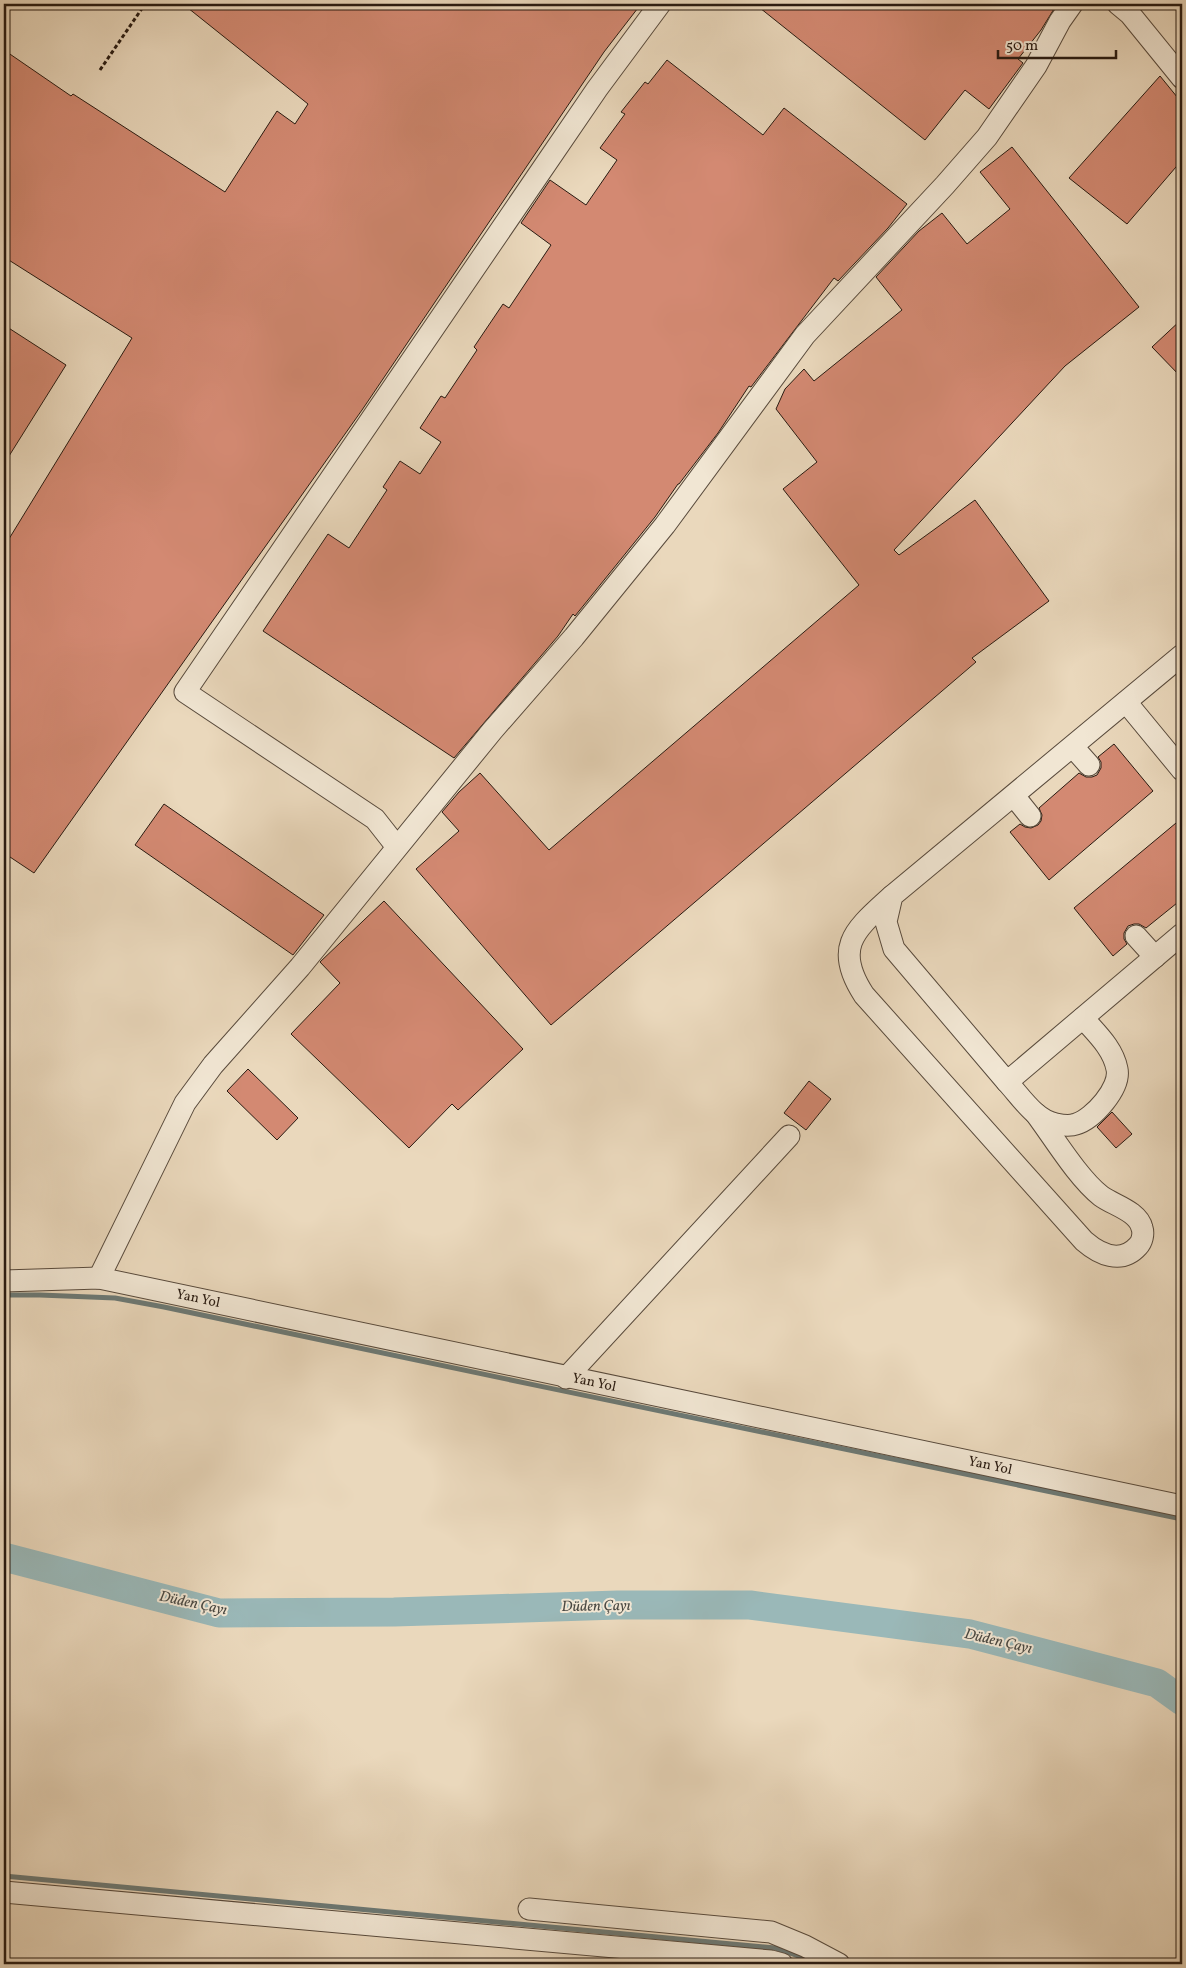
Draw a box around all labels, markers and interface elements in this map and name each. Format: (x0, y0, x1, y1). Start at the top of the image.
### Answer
scale bar (998, 28, 1116, 60)
text: 50 m (1006, 36, 1038, 57)
street label: Yan Yol (174, 1285, 222, 1313)
street label: Yan Yol (570, 1369, 618, 1397)
street label: Yan Yol (966, 1452, 1014, 1480)
water label: Düden Çayı (157, 1587, 229, 1621)
water label: Düden Çayı (561, 1596, 631, 1618)
water label: Düden Çayı (962, 1624, 1034, 1660)

